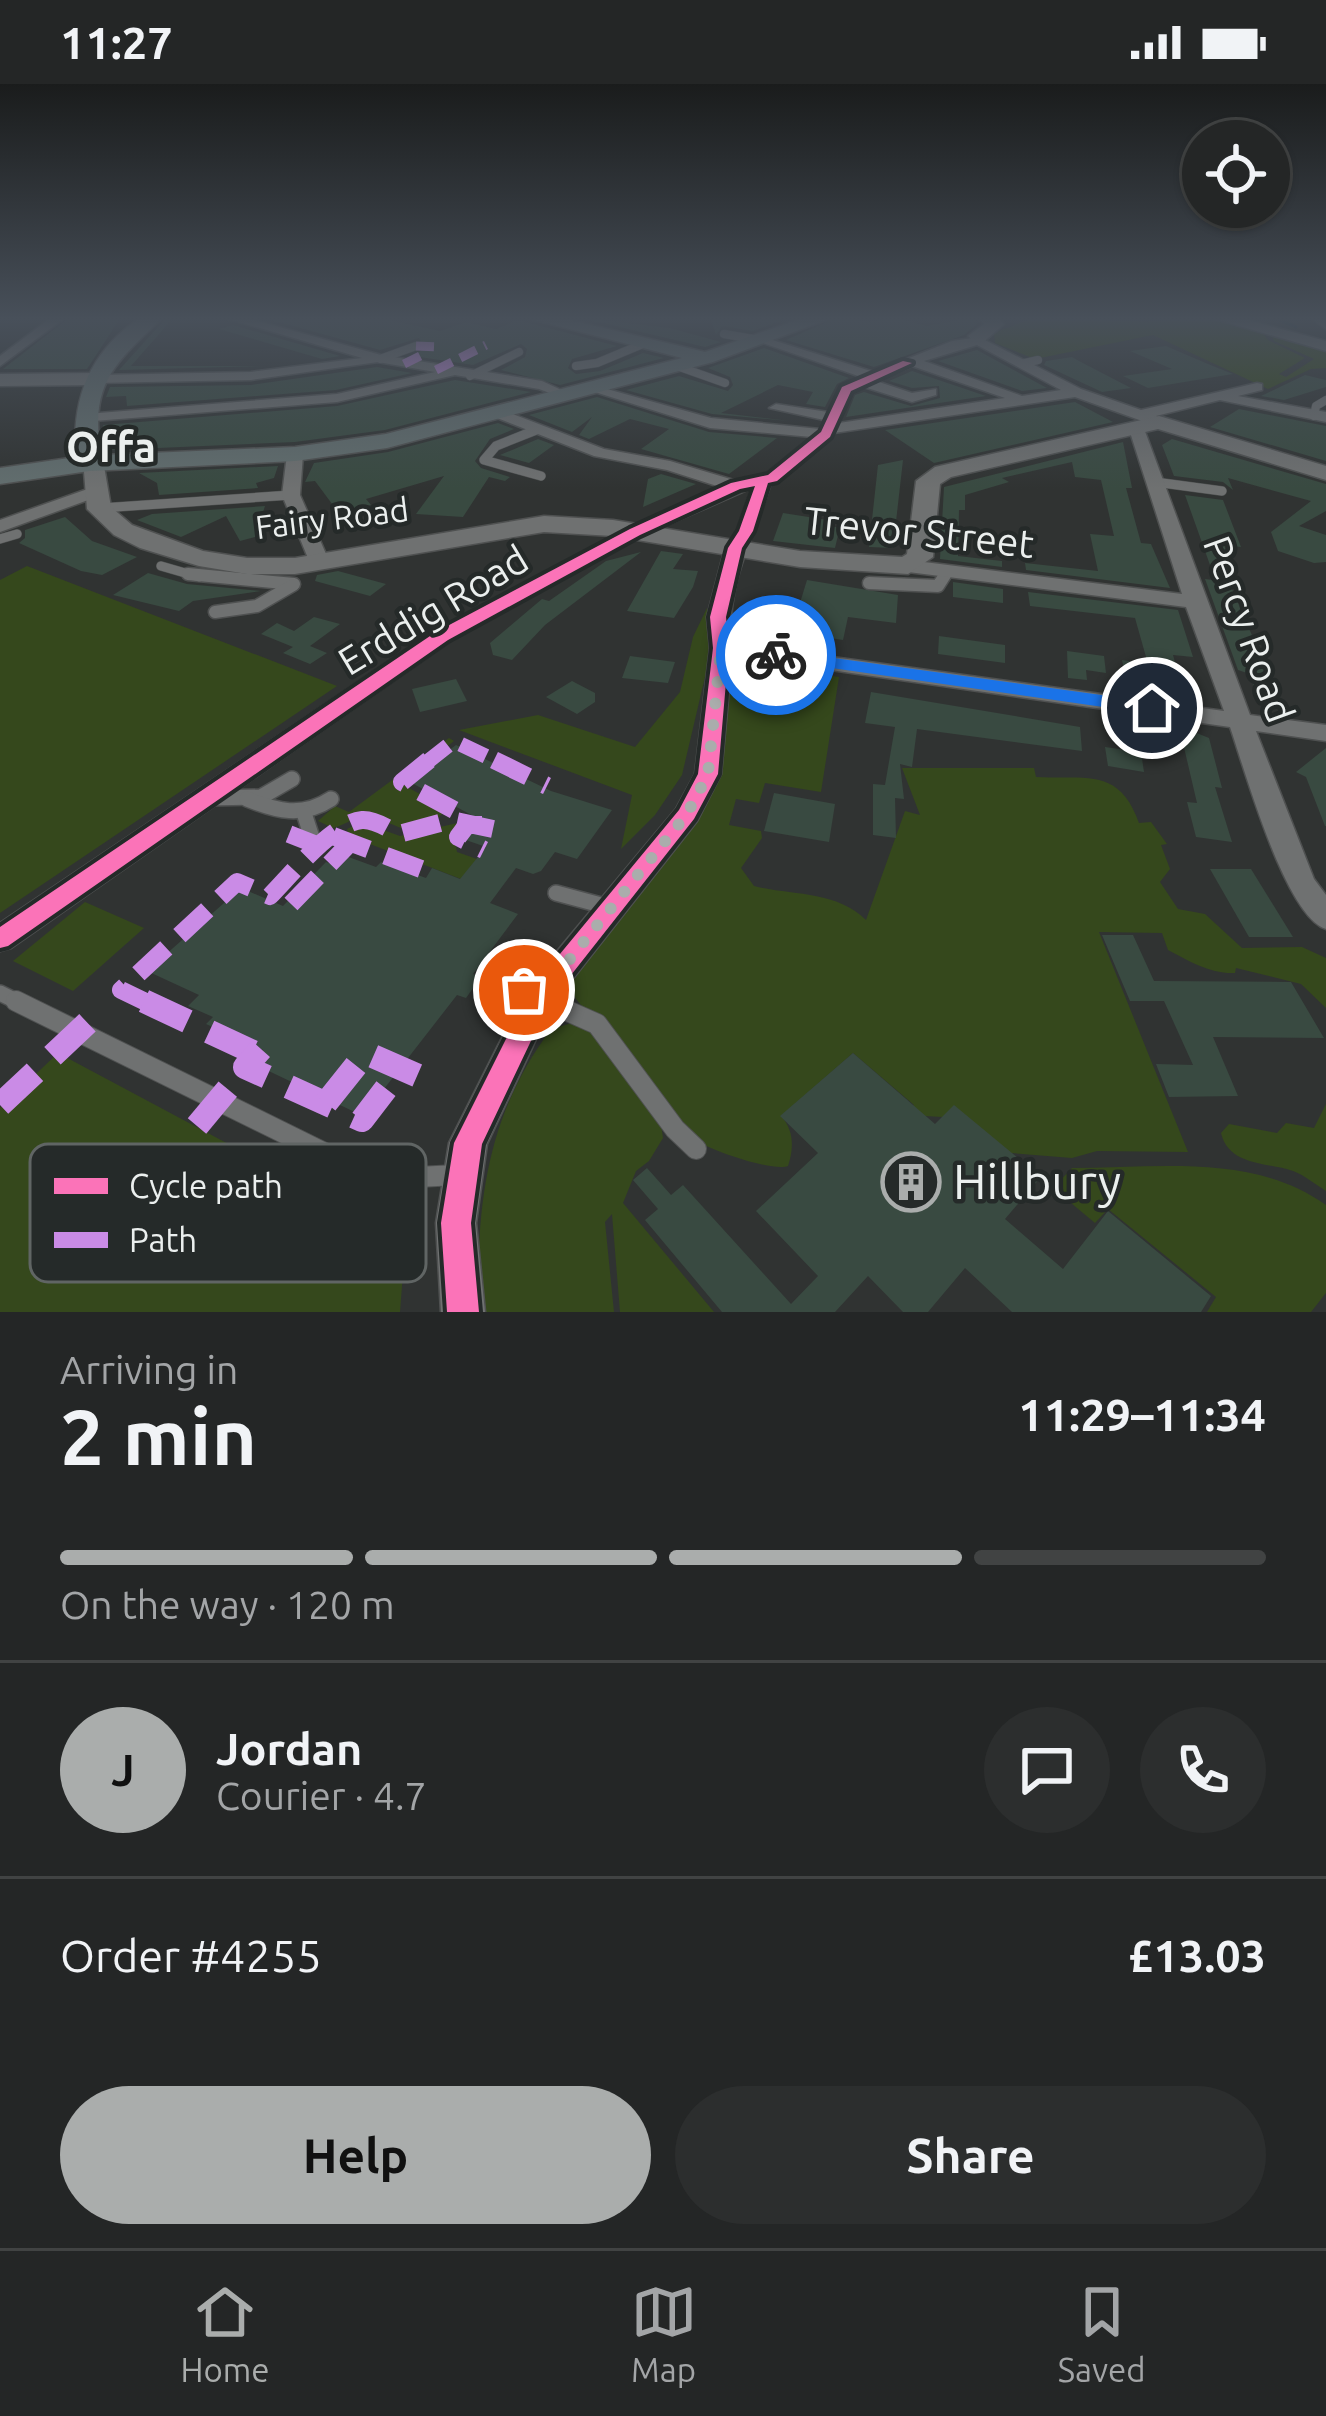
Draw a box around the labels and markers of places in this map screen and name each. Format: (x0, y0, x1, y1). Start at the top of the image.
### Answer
pin (1101, 657, 1203, 759)
pin (473, 939, 575, 1041)
building icon: Hillbury (880, 1151, 942, 1213)
place label: Hillbury (953, 1154, 1121, 1208)

